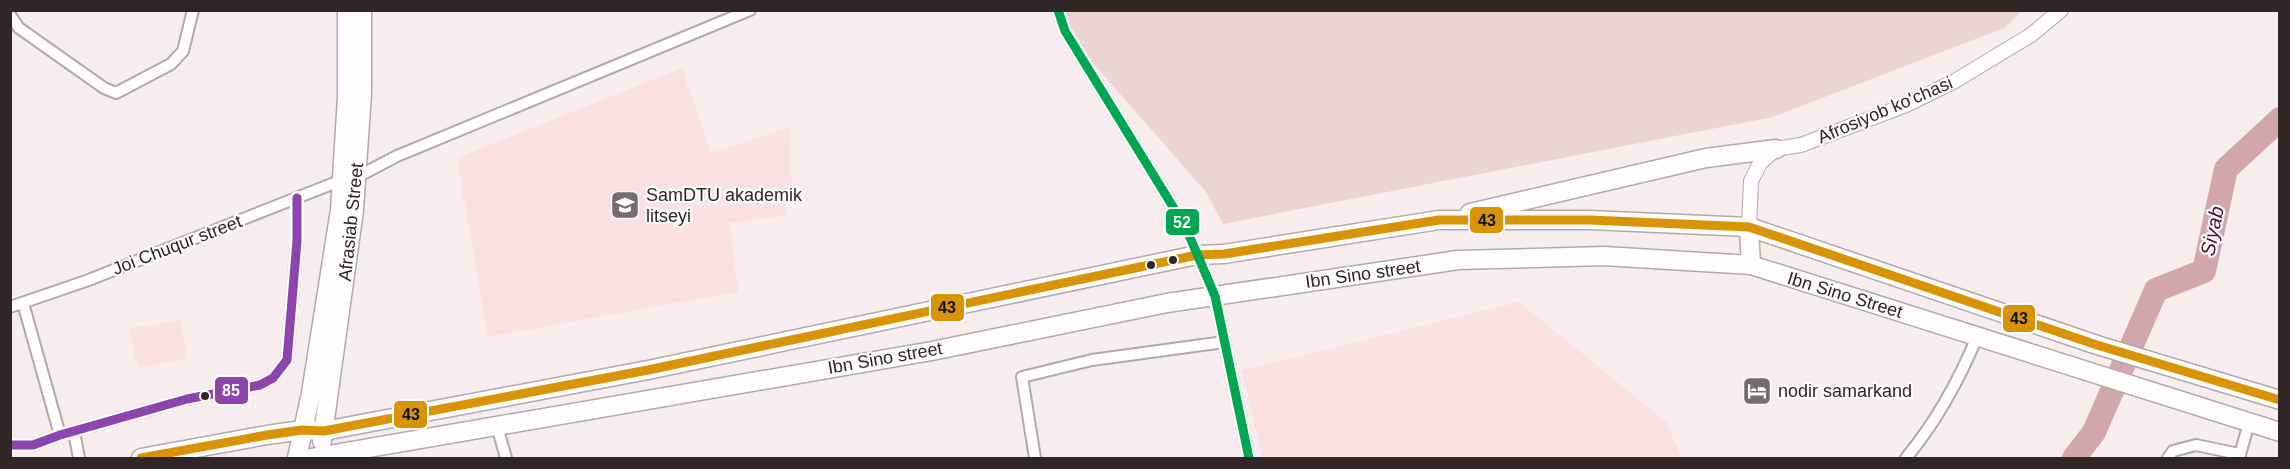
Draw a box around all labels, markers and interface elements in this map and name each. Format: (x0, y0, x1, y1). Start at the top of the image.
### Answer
street label: Afrosiyob ko'chasi (1815, 73, 1955, 147)
street label: Afrasiab Street (335, 162, 367, 282)
place label: SamDTU akademik litseyi (646, 185, 803, 226)
school or university icon: SamDTU akademik litseyi (609, 189, 641, 221)
water label: Siyab (2196, 204, 2228, 258)
line badge: 43 (1469, 206, 1504, 234)
line badge: 52 (1165, 208, 1200, 236)
street label: Joi Chuqur street (109, 211, 245, 279)
text: 43 (1478, 212, 1496, 229)
text: 52 (1173, 214, 1191, 231)
unlabelled marker (1167, 254, 1179, 266)
street label: Ibn Sino street (1304, 256, 1422, 292)
unlabelled marker (1145, 259, 1157, 271)
street label: Ibn Sino Street (1785, 268, 1905, 322)
line badge: 43 (930, 293, 965, 322)
text: 43 (938, 299, 956, 316)
line badge: 43 (2002, 304, 2036, 333)
text: 43 (2010, 310, 2028, 327)
street label: Ibn Sino street (826, 338, 944, 378)
hotel icon: nodir samarkand (1741, 375, 1773, 407)
line badge: 85 (214, 376, 249, 405)
place label: nodir samarkand (1778, 381, 1912, 401)
text: 85 (222, 382, 240, 399)
unlabelled marker (199, 390, 211, 402)
line badge: 43 (393, 400, 428, 429)
text: 43 (402, 406, 420, 423)

